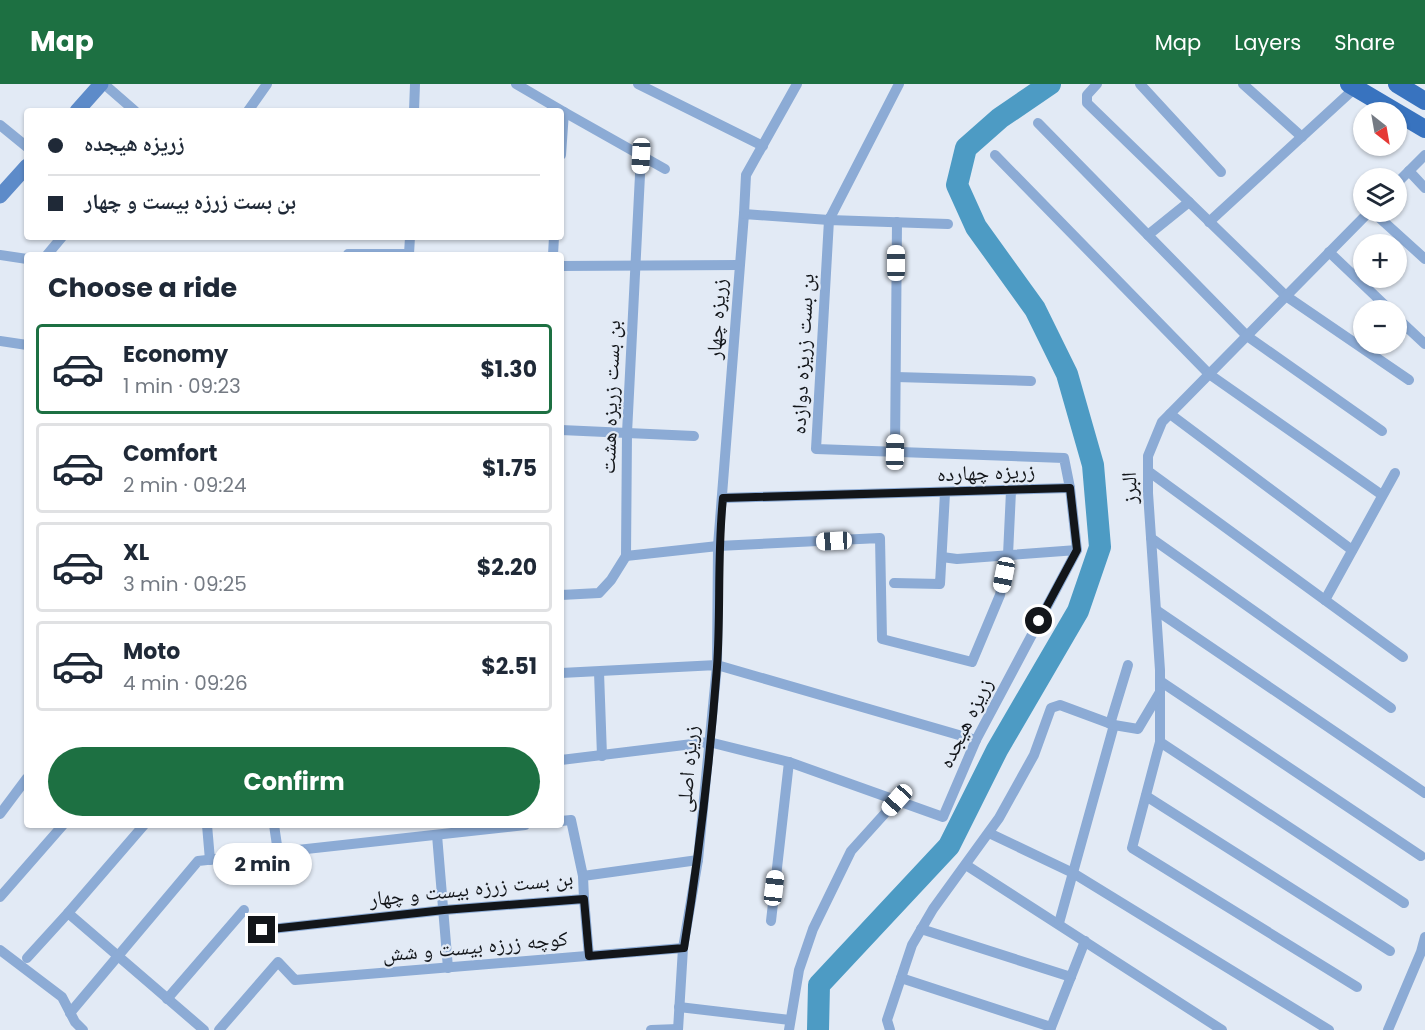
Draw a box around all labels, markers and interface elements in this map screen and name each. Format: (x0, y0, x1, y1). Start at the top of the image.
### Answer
text: Map (30, 22, 94, 61)
text: Map (1155, 28, 1201, 57)
text: Layers (1234, 28, 1301, 57)
text: Share (1334, 28, 1395, 57)
north arrow (1353, 102, 1407, 156)
map controls (1353, 102, 1407, 354)
text: زریزه هیجده (84, 128, 185, 159)
car (631, 138, 651, 174)
button: layers (1353, 168, 1407, 222)
text: بن بست زرزه بیست و چهار (84, 186, 296, 217)
button: + (1353, 234, 1407, 288)
car (887, 245, 905, 281)
text: Choose a ride (48, 269, 237, 306)
street label: بن بست زریزه دوازده (783, 273, 821, 435)
street label: زریزه چهار (699, 278, 733, 361)
button: − (1353, 300, 1407, 354)
street label: بن بست زریزه هشت (593, 320, 627, 474)
text: Economy (123, 339, 228, 370)
icon: car (51, 342, 105, 396)
text: $1.30 (480, 354, 537, 385)
text: 1 min · 09:23 (123, 372, 241, 400)
car (886, 434, 904, 470)
text: Comfort (123, 438, 217, 469)
icon: car (51, 441, 105, 495)
text: $1.75 (482, 453, 537, 484)
street label: زریزه چهارده (936, 456, 1036, 488)
text: 2 min · 09:24 (123, 471, 247, 499)
street label: البرز (1114, 471, 1144, 506)
car (816, 531, 852, 551)
text: XL (123, 537, 149, 568)
icon: car (51, 540, 105, 594)
text: $2.20 (477, 552, 537, 583)
car (992, 556, 1016, 594)
text: 3 min · 09:25 (123, 570, 247, 598)
route start (1025, 607, 1052, 634)
text: Moto (123, 636, 180, 667)
icon: car (51, 639, 105, 693)
text: $2.51 (481, 651, 537, 682)
text: 4 min · 09:26 (123, 669, 248, 697)
street label: زریزه هیجده (931, 673, 999, 773)
street label: زریزه اصلی (669, 724, 705, 814)
button: Confirm (48, 747, 540, 816)
car (878, 781, 916, 819)
callout: 2 min (212, 843, 312, 885)
text: 2 min (234, 850, 291, 878)
street label: بن بست زرزه بیست و چهار (367, 863, 574, 913)
car (763, 869, 785, 907)
route end (248, 916, 275, 943)
street label: کوچه زرزه بیست و شش (381, 923, 569, 969)

